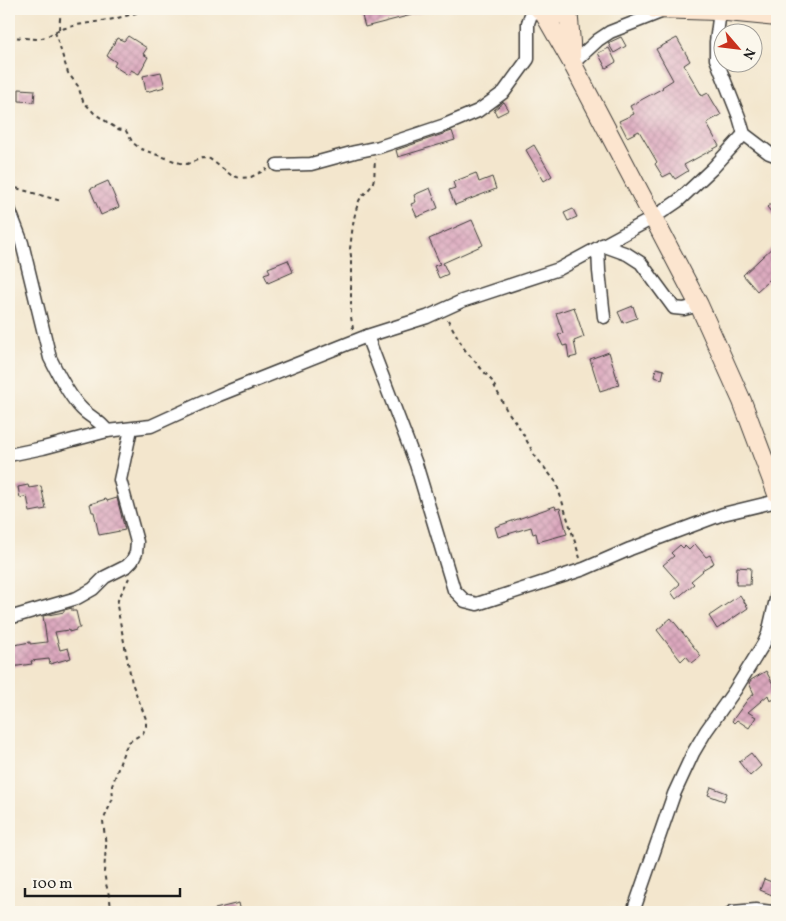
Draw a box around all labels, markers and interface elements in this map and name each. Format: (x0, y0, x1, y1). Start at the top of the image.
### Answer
north arrow (714, 22, 764, 72)
text: N (737, 44, 759, 62)
scale bar (25, 866, 180, 898)
text: 100 m (32, 874, 72, 895)

